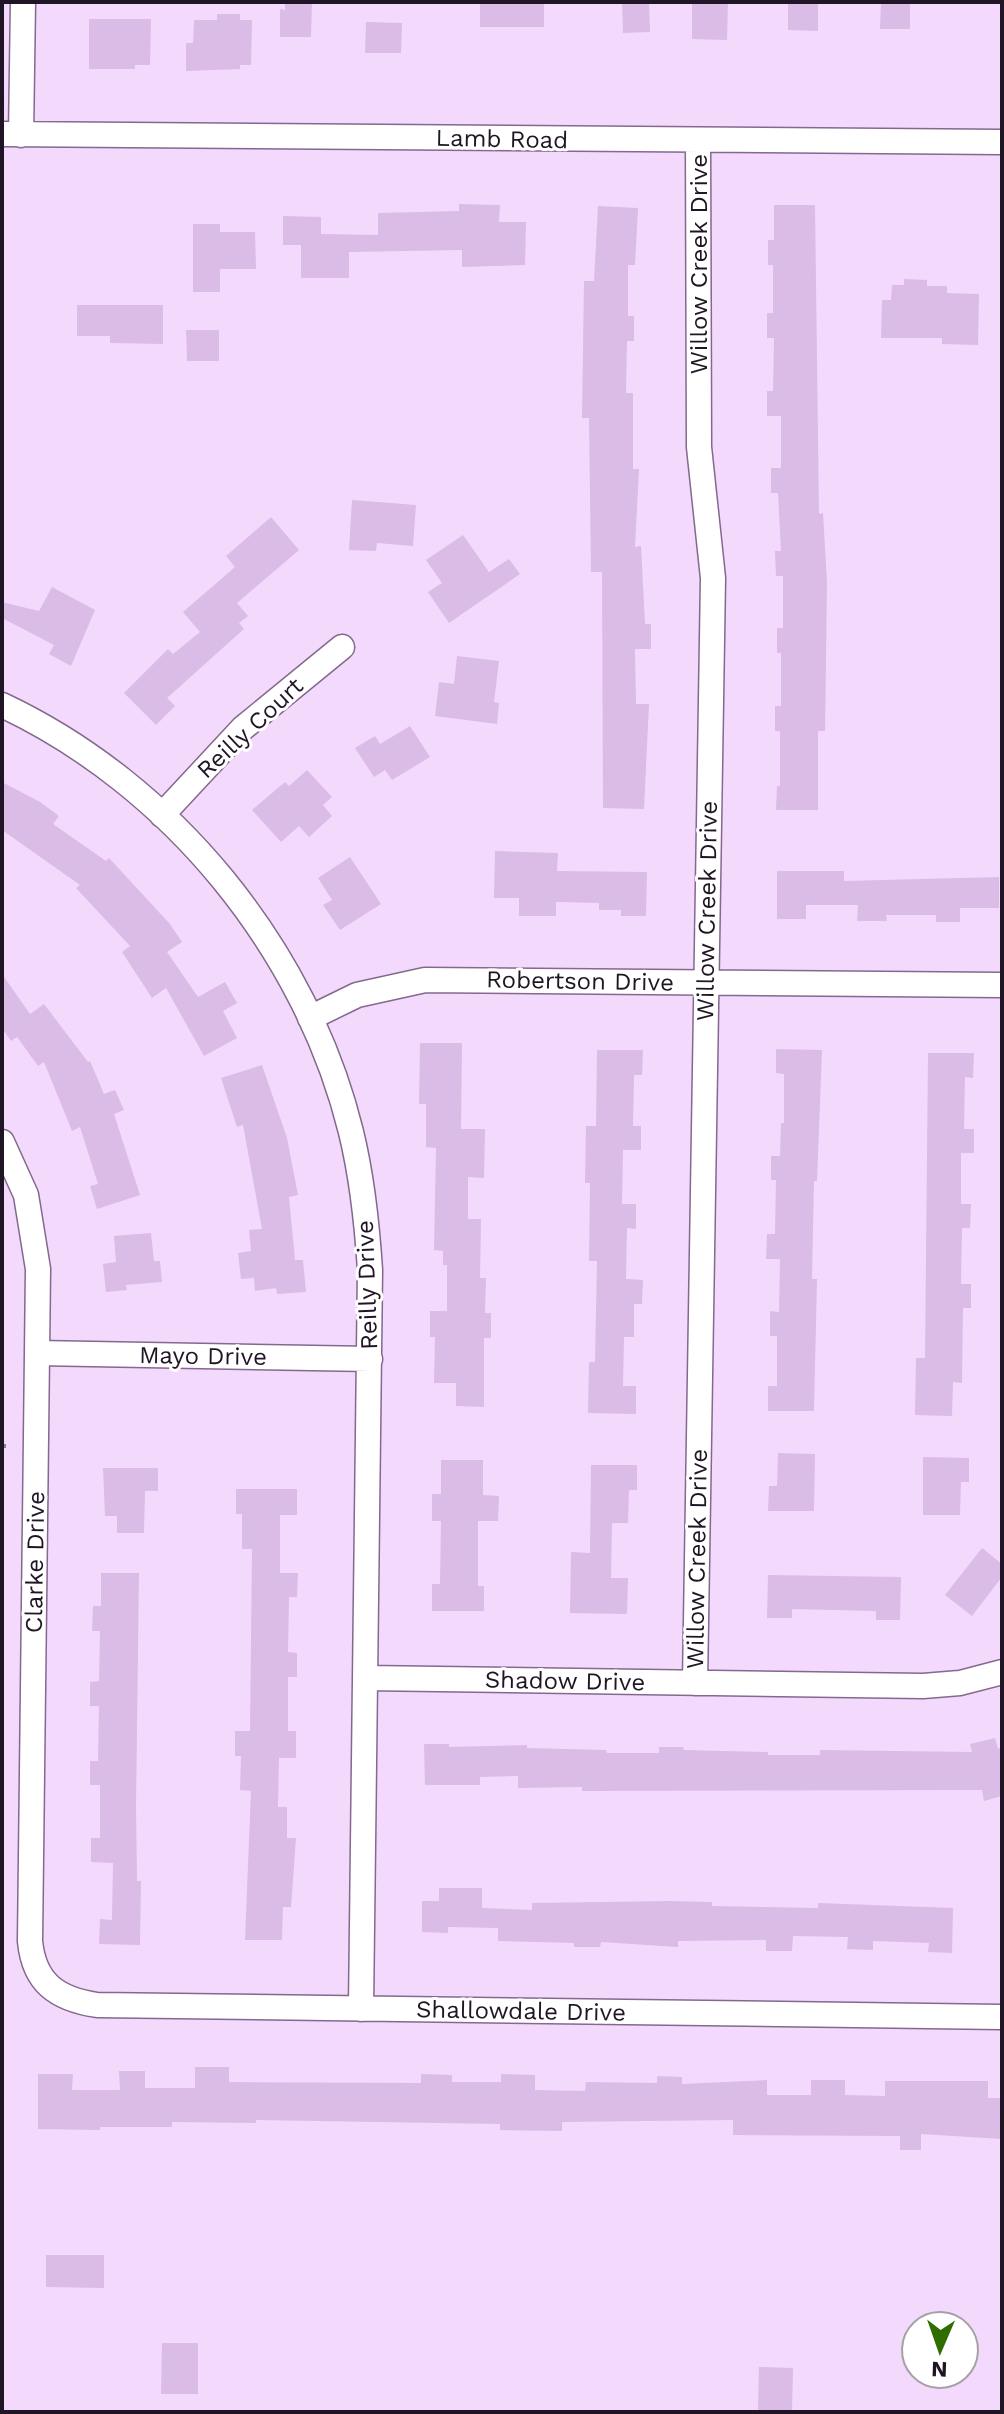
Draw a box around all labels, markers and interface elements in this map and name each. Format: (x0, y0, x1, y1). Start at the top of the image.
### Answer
street label: Lamb Road (435, 124, 569, 154)
street label: Willow Creek Drive (685, 154, 713, 374)
street label: Reilly Court (191, 672, 309, 784)
street label: Willow Creek Drive (691, 801, 723, 1021)
street label: Robertson Drive (486, 965, 674, 997)
street label: Reilly Drive (351, 1220, 383, 1350)
street label: Mayo Drive (139, 1341, 267, 1371)
street label: Willow Creek Drive (681, 1449, 713, 1669)
street label: Clarke Drive (20, 1491, 50, 1633)
street label: Shadow Drive (485, 1666, 645, 1696)
street label: Shallowdale Drive (416, 1995, 626, 2027)
north arrow (900, 2310, 980, 2390)
text: N (931, 2357, 948, 2382)

